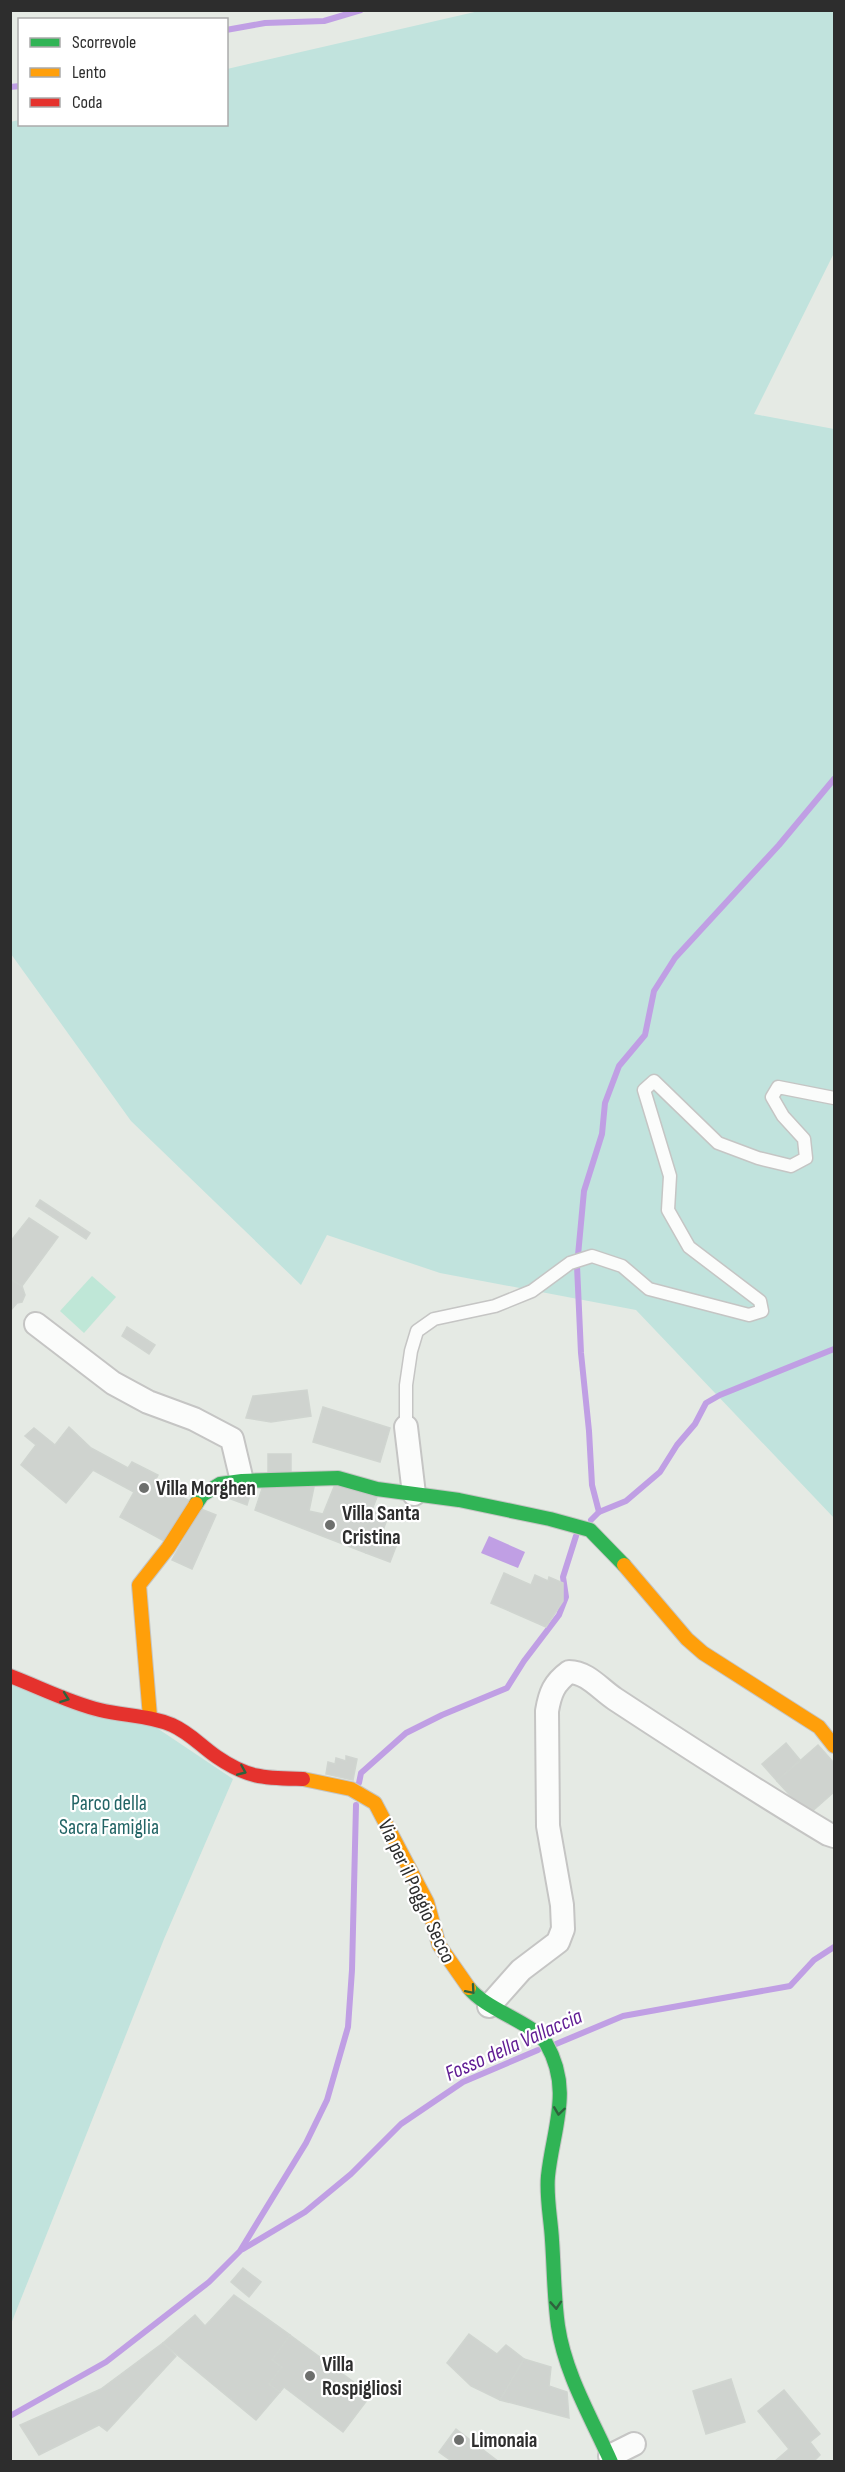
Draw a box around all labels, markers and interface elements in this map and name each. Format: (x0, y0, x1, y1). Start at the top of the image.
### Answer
legend (18, 18, 228, 126)
text: Scorrevole (72, 32, 136, 53)
text: Lento (72, 62, 106, 83)
text: Coda (72, 92, 103, 113)
place label: Villa Morghen (156, 1476, 256, 1501)
marker: Villa Morghen (137, 1481, 151, 1495)
place label: Villa Santa Cristina (342, 1501, 420, 1550)
marker: Villa Santa Cristina (323, 1518, 337, 1532)
one-way arrow (59, 1690, 70, 1703)
one-way arrow (235, 1764, 246, 1776)
park label: Parco della Sacra Famiglia (59, 1791, 159, 1840)
street label: Via per il Poggio Secco (372, 1815, 461, 1967)
one-way arrow (464, 1983, 475, 1994)
water label: Fosso della Vallaccia (441, 2003, 587, 2088)
one-way arrow (554, 2106, 566, 2116)
one-way arrow (549, 2300, 562, 2309)
place label: Villa Rospigliosi (322, 2352, 402, 2401)
marker: Villa Rospigliosi (303, 2369, 317, 2383)
place label: Limonaia (471, 2428, 537, 2453)
marker: Limonaia (452, 2433, 466, 2447)

